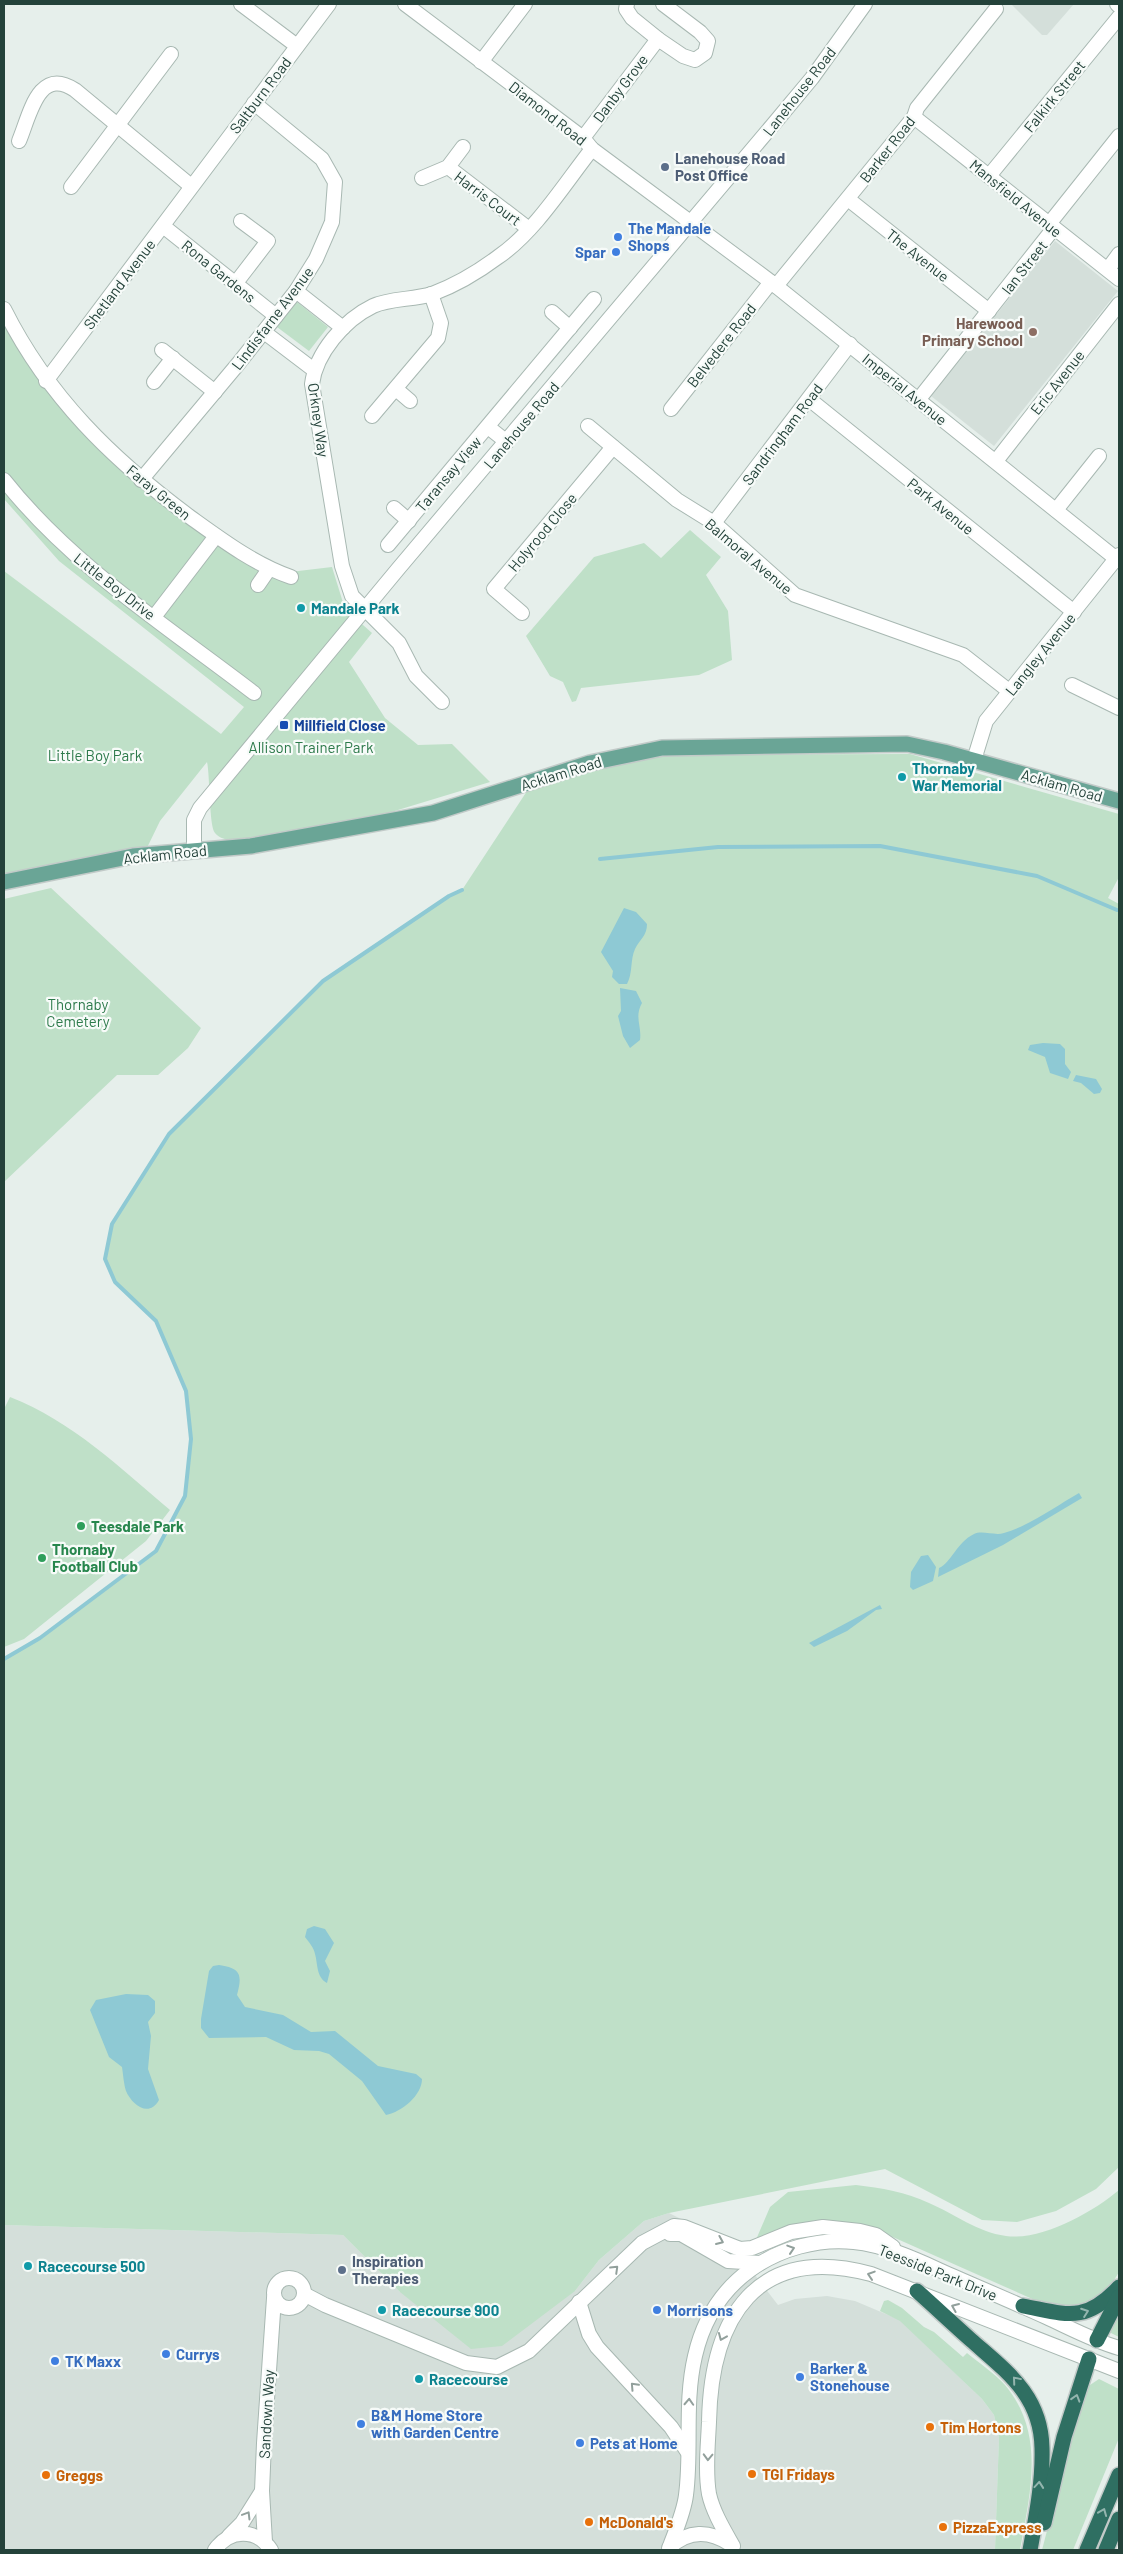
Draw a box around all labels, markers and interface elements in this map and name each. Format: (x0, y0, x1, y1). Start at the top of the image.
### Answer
street label: Lanehouse Road (759, 43, 839, 139)
street label: Danby Grove (589, 51, 651, 125)
street label: Saltburn Road (225, 53, 295, 137)
street label: Falkirk Street (1019, 56, 1089, 136)
street label: Diamond Road (506, 77, 590, 149)
street label: Barker Road (855, 112, 919, 186)
place label: Lanehouse Road Post Office (675, 149, 785, 184)
street label: Mansfield Avenue (966, 155, 1066, 241)
marker: Lanehouse Road Post Office (659, 161, 671, 173)
street label: Harris Court (451, 167, 525, 229)
place label: The Mandale Shops (628, 219, 711, 254)
street label: The Avenue (883, 225, 953, 285)
marker: The Mandale Shops (612, 231, 624, 243)
street label: Shetland Avenue (79, 235, 159, 333)
street label: Rona Gardens (178, 236, 260, 306)
street label: Ian Street (997, 236, 1051, 298)
place label: Spar (575, 243, 606, 261)
marker: Spar (610, 246, 622, 258)
street label: Lindisfarne Avenue (227, 263, 317, 373)
street label: Belvedere Road (683, 299, 759, 391)
place label: Harewood Primary School (922, 314, 1023, 349)
marker: Harewood Primary School (1027, 326, 1039, 338)
street label: Eric Avenue (1026, 346, 1088, 418)
street label: Imperial Avenue (859, 349, 951, 429)
street label: Lanehouse Road (479, 378, 563, 472)
street label: Sandringham Road (738, 380, 826, 488)
street label: Orkney Way (305, 382, 333, 458)
street label: Taransay View (411, 432, 485, 515)
street label: Faray Green (123, 461, 195, 523)
street label: Park Avenue (904, 474, 978, 538)
street label: Holyrood Close (504, 489, 580, 575)
street label: Balmoral Avenue (702, 514, 796, 598)
street label: Little Boy Drive (71, 549, 159, 623)
place label: Mandale Park (311, 599, 400, 617)
marker: Mandale Park (295, 602, 307, 614)
street label: Langley Avenue (1001, 609, 1079, 699)
place label: Millfield Close (294, 716, 386, 734)
marker: Millfield Close (278, 719, 290, 731)
park label: Allison Trainer Park (249, 738, 374, 756)
park label: Little Boy Park (48, 746, 143, 764)
street label: Acklam Road (518, 752, 604, 794)
place label: Thornaby War Memorial (912, 759, 1002, 794)
street label: Acklam Road (1019, 765, 1105, 805)
marker: Thornaby War Memorial (896, 771, 908, 783)
street label: Acklam Road (122, 841, 208, 867)
park label: Thornaby Cemetery (46, 995, 110, 1030)
place label: Teesdale Park (91, 1517, 184, 1535)
marker: Teesdale Park (75, 1520, 87, 1532)
place label: Thornaby Football Club (52, 1540, 138, 1575)
marker: Thornaby Football Club (36, 1552, 48, 1564)
one-way arrow (715, 2234, 724, 2245)
street label: Teesside Park Drive (876, 2240, 1000, 2304)
one-way arrow (787, 2245, 795, 2255)
place label: Inspiration Therapies (352, 2252, 424, 2287)
place label: Racecourse 500 (38, 2257, 145, 2275)
marker: Racecourse 500 (22, 2260, 34, 2272)
marker: Inspiration Therapies (336, 2264, 348, 2276)
one-way arrow (609, 2266, 618, 2275)
one-way arrow (868, 2270, 876, 2280)
place label: Racecourse 900 (392, 2301, 499, 2319)
place label: Morrisons (667, 2301, 733, 2319)
one-way arrow (951, 2302, 960, 2313)
marker: Racecourse 900 (376, 2304, 388, 2316)
marker: Morrisons (651, 2304, 663, 2316)
one-way arrow (1081, 2308, 1089, 2318)
one-way arrow (718, 2332, 729, 2341)
place label: Currys (176, 2345, 220, 2363)
marker: Currys (160, 2348, 172, 2360)
place label: TK Maxx (65, 2352, 121, 2370)
marker: TK Maxx (49, 2355, 61, 2367)
place label: Barker & Stonehouse (810, 2359, 890, 2394)
street label: Sandown Way (255, 2369, 277, 2459)
place label: Racecourse (429, 2370, 508, 2388)
marker: Barker & Stonehouse (794, 2371, 806, 2383)
marker: Racecourse (413, 2373, 425, 2385)
one-way arrow (1013, 2377, 1022, 2386)
one-way arrow (631, 2383, 640, 2392)
one-way arrow (1070, 2394, 1080, 2402)
one-way arrow (683, 2398, 694, 2406)
place label: B&M Home Store with Garden Centre (371, 2406, 499, 2441)
marker: B&M Home Store with Garden Centre (355, 2418, 367, 2430)
place label: Tim Hortons (940, 2418, 1022, 2436)
marker: Tim Hortons (924, 2421, 936, 2433)
place label: Pets at Home (590, 2434, 678, 2452)
marker: Pets at Home (574, 2437, 586, 2449)
one-way arrow (703, 2454, 713, 2461)
place label: TGI Fridays (762, 2465, 835, 2483)
place label: Greggs (56, 2466, 104, 2484)
marker: TGI Fridays (746, 2468, 758, 2480)
marker: Greggs (40, 2469, 52, 2481)
one-way arrow (1034, 2480, 1045, 2488)
one-way arrow (1097, 2509, 1107, 2517)
one-way arrow (240, 2511, 250, 2520)
place label: McDonald's (599, 2513, 674, 2531)
marker: McDonald's (583, 2516, 595, 2528)
place label: PizzaExpress (953, 2518, 1042, 2536)
marker: PizzaExpress (937, 2521, 949, 2533)

